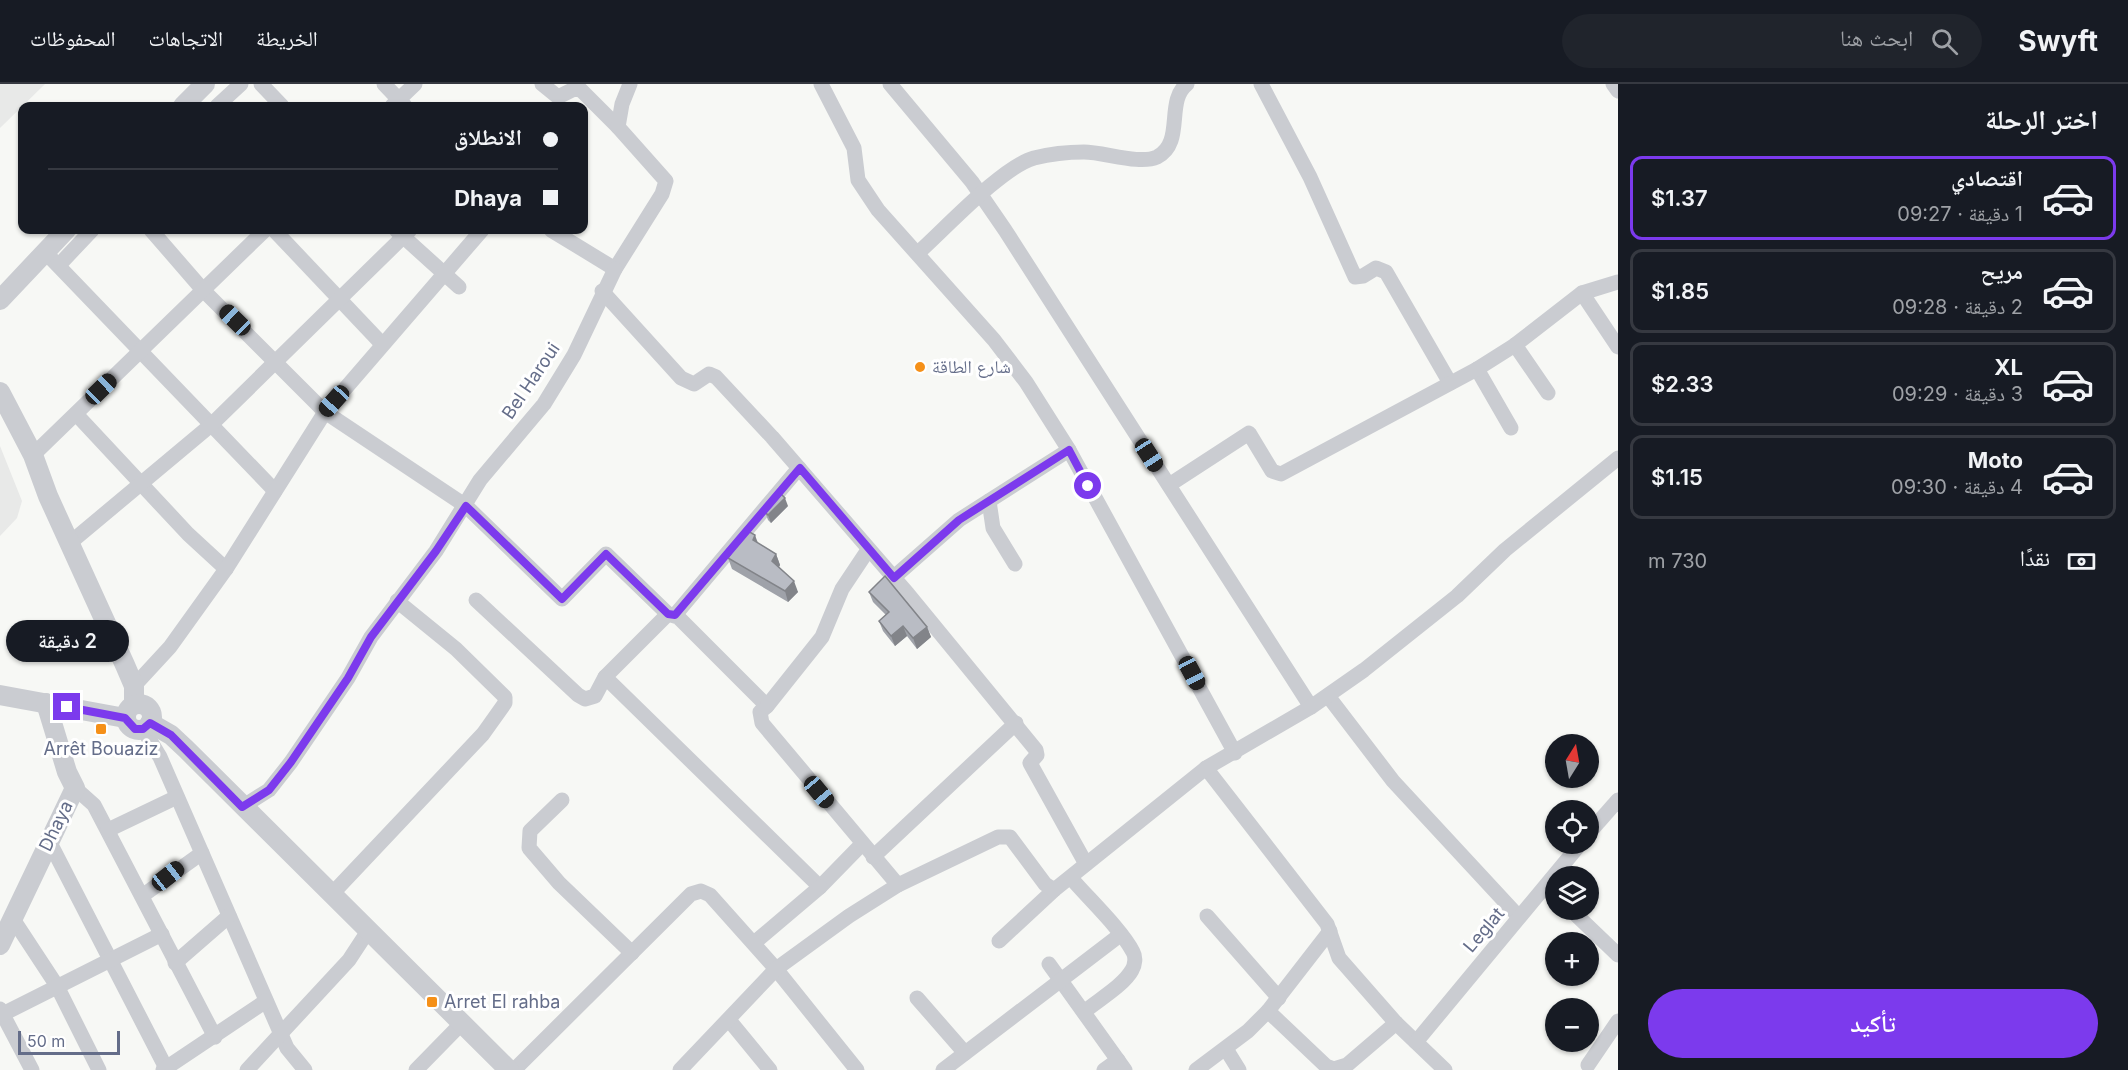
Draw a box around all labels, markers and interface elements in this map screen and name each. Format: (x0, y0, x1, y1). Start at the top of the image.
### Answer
search box (1562, 14, 1982, 68)
text: Swyft (2018, 24, 2098, 58)
text: ابحث هنا (1840, 25, 1913, 51)
icon: search (1928, 25, 1961, 58)
text: المحفوظات (30, 26, 115, 51)
text: الاتجاهات (148, 26, 223, 51)
text: الخريطة (256, 26, 318, 51)
text: اختر الرحلة (1985, 103, 2098, 136)
text: الانطلاق (454, 124, 522, 150)
text: اقتصادي (1951, 165, 2023, 191)
icon: car (2041, 171, 2095, 225)
text: Dhaya (454, 185, 522, 211)
text: $1.37 (1651, 185, 1708, 211)
text: 1 دقيقة · 09:27 (1897, 202, 2023, 226)
text: مريح (1980, 258, 2023, 284)
icon: car (2041, 264, 2095, 318)
text: $1.85 (1651, 278, 1709, 304)
text: 2 دقيقة · 09:28 (1892, 295, 2023, 319)
car (216, 301, 254, 339)
street label: Bel Haroui (497, 339, 564, 423)
text: XL (1994, 354, 2023, 380)
place label: شارع الطاقة (932, 356, 1011, 378)
icon: car (2041, 357, 2095, 411)
marker: شارع الطاقة (913, 360, 927, 374)
car (82, 370, 120, 408)
text: $2.33 (1651, 371, 1714, 397)
car (315, 382, 353, 420)
text: 3 دقيقة · 09:29 (1892, 382, 2023, 406)
car (1132, 435, 1166, 475)
text: Moto (1968, 447, 2023, 473)
icon: car (2041, 450, 2095, 504)
text: $1.15 (1651, 464, 1703, 490)
route start (1074, 472, 1101, 499)
text: 4 دقيقة · 09:30 (1891, 475, 2023, 499)
text: نقدًا (2020, 545, 2050, 571)
icon: cash (2065, 545, 2098, 578)
text: 730 m (1648, 549, 1707, 573)
callout: 2 دقيقة (5, 620, 128, 662)
text: 2 دقيقة (38, 629, 97, 653)
car (1176, 653, 1208, 693)
route end (53, 693, 80, 720)
marker: Arrêt Bouaziz (94, 722, 108, 736)
north arrow (1545, 734, 1599, 788)
map controls (1545, 734, 1599, 1052)
place label: Arrêt Bouaziz (44, 738, 158, 759)
car (801, 772, 837, 812)
street label: Dhaya (34, 797, 77, 854)
button: locate (1545, 800, 1599, 854)
car (148, 858, 188, 894)
button: layers (1545, 866, 1599, 920)
street label: Leglat (1459, 903, 1508, 956)
button: + (1545, 932, 1599, 986)
button: تأكيد (1648, 989, 2098, 1058)
place label: Arret El rahba (444, 991, 560, 1012)
marker: Arret El rahba (425, 995, 439, 1009)
button: − (1545, 998, 1599, 1052)
scale bar (18, 1028, 120, 1056)
text: 50 m (27, 1031, 65, 1051)

